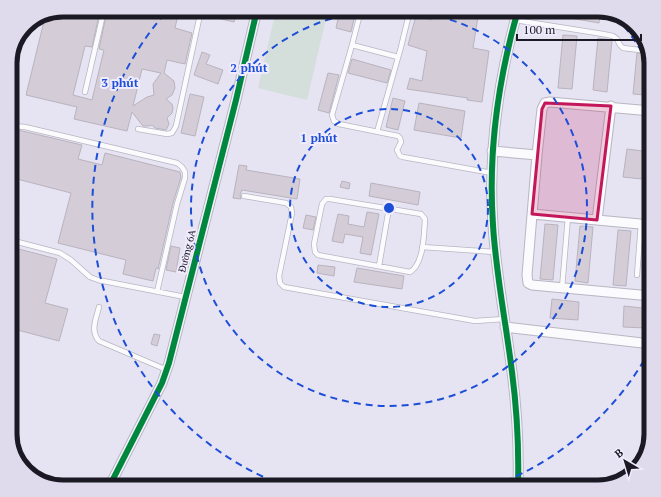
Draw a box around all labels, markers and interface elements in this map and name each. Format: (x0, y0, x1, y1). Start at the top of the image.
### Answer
scale bar (517, 16, 641, 42)
text: 100 m (523, 22, 556, 37)
text: 2 phút (230, 60, 268, 75)
text: 3 phút (101, 75, 139, 90)
text: 1 phút (300, 130, 338, 145)
centre of rings (382, 201, 396, 215)
street label: Đường 6A (175, 228, 199, 274)
north arrow (605, 441, 645, 481)
text: B (612, 445, 626, 461)

